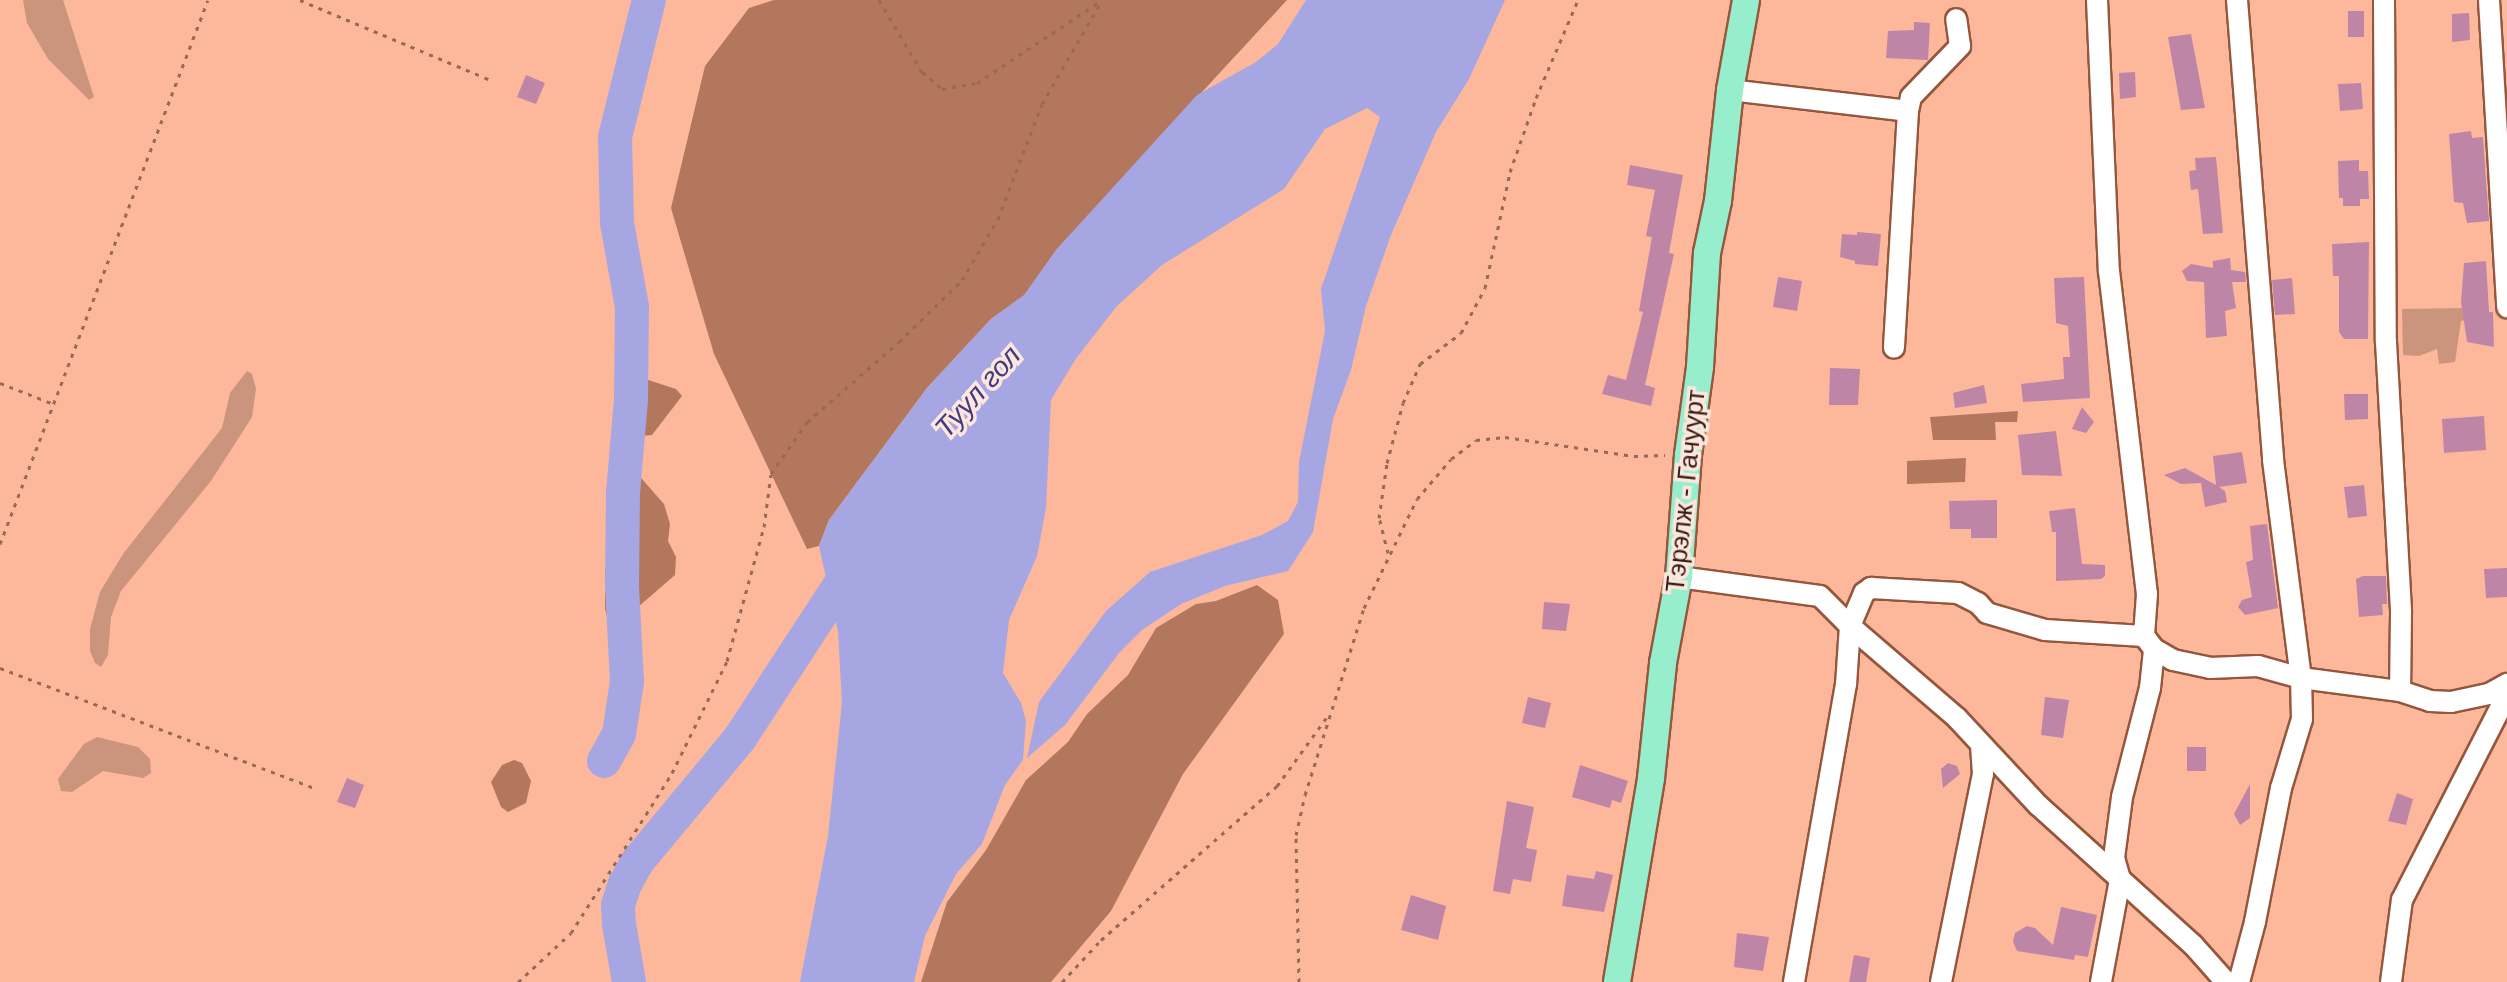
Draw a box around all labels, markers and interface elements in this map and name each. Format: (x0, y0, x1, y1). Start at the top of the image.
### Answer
water label: Туул гол (928, 339, 1028, 445)
street label: Тэрэлж - Гачуурт (1660, 388, 1712, 594)

